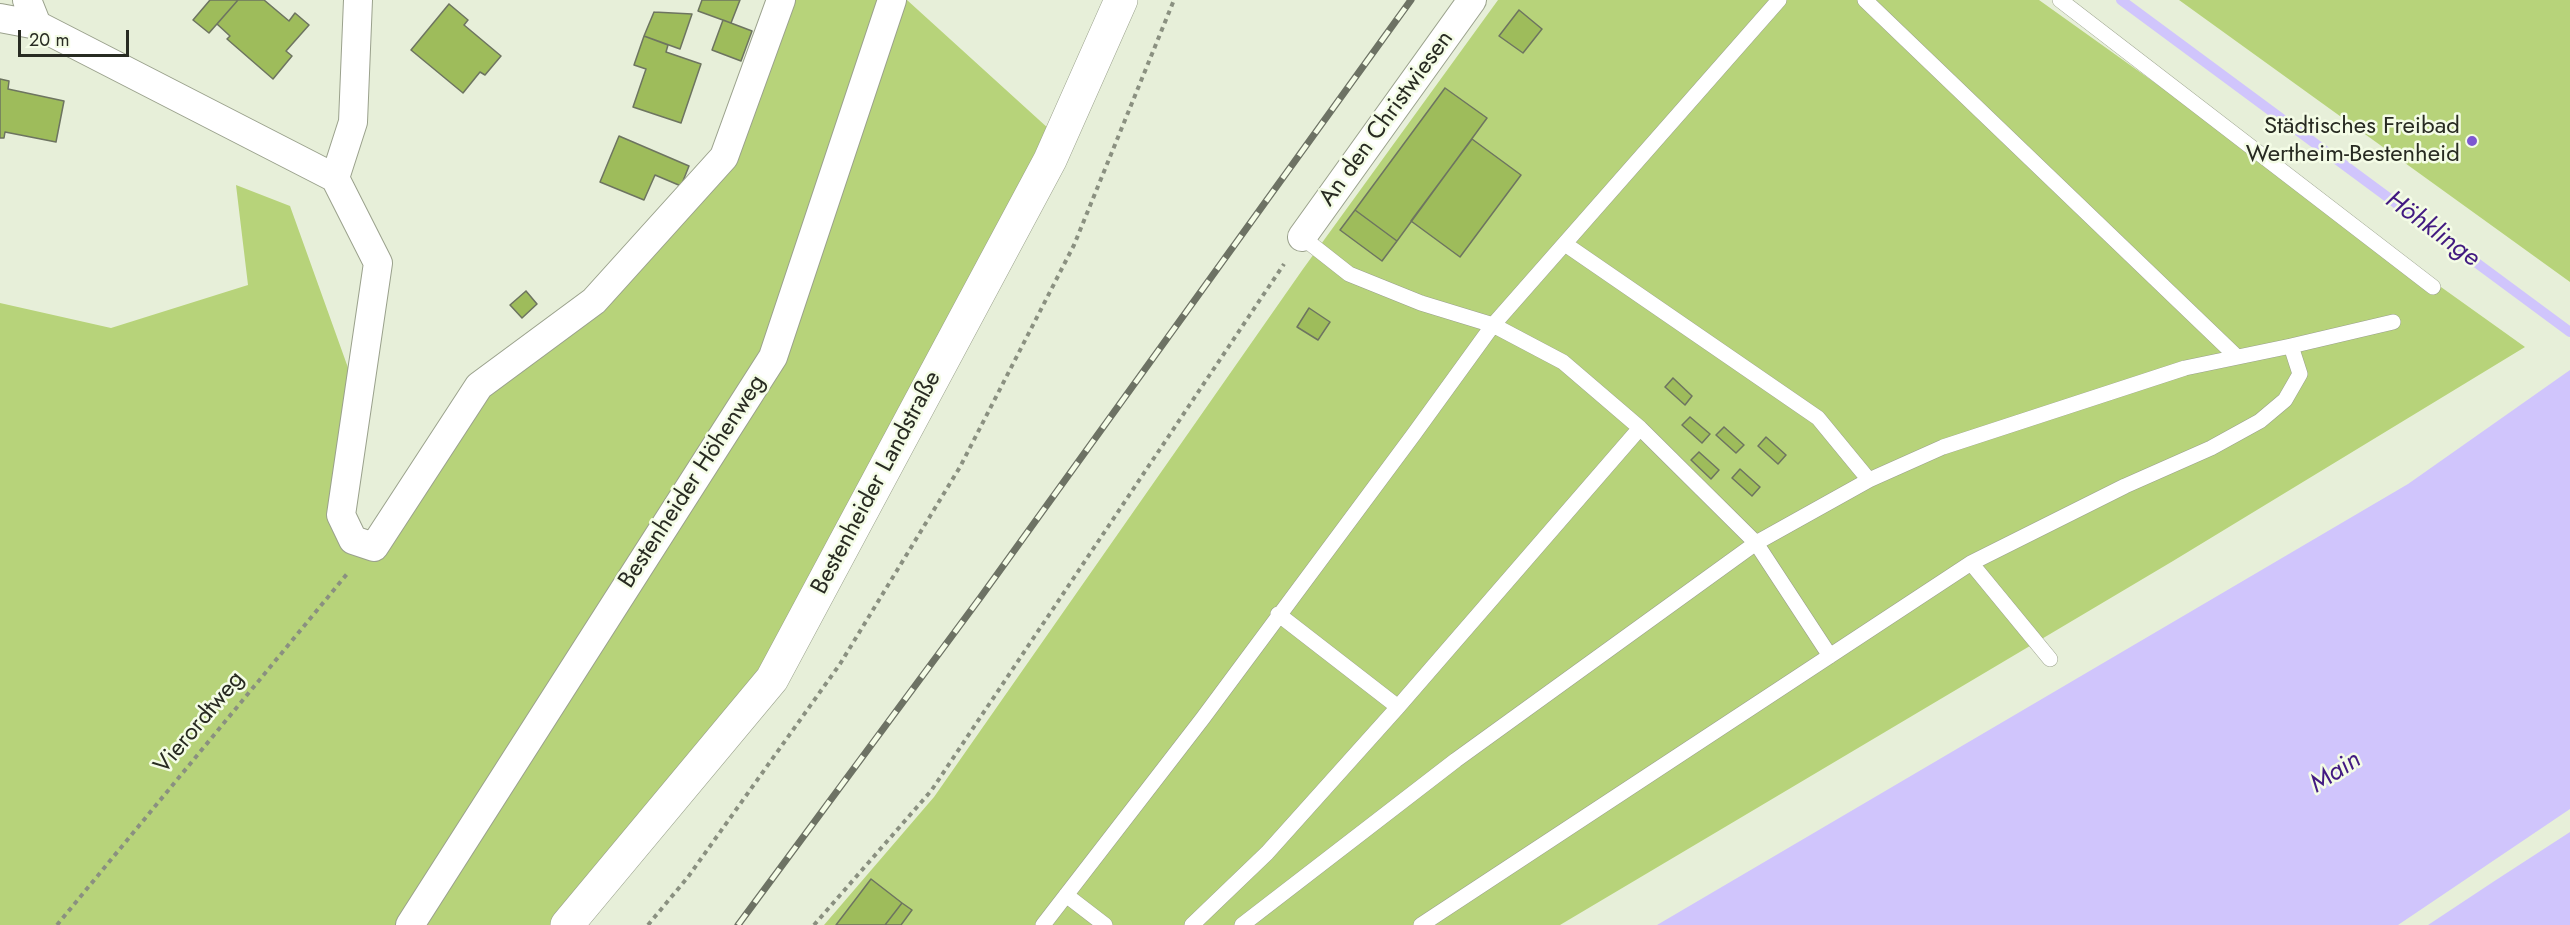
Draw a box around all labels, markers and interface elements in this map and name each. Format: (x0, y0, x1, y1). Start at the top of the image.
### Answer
scale bar (21, 18, 132, 56)
street label: An den Christwiesen (1314, 26, 1460, 212)
text: 20 m (29, 27, 69, 53)
place label: Städtisches Freibad Wertheim-Bestenheid (2246, 113, 2460, 169)
marker: Städtisches Freibad Wertheim-Bestenheid (2465, 134, 2479, 148)
water label: Höhklinge (2379, 185, 2485, 275)
street label: Bestenheider Landstraße (806, 367, 948, 599)
street label: Bestenheider Höhenweg (613, 370, 773, 594)
street label: Vierordtweg (149, 666, 251, 780)
water label: Main (2305, 745, 2367, 801)

